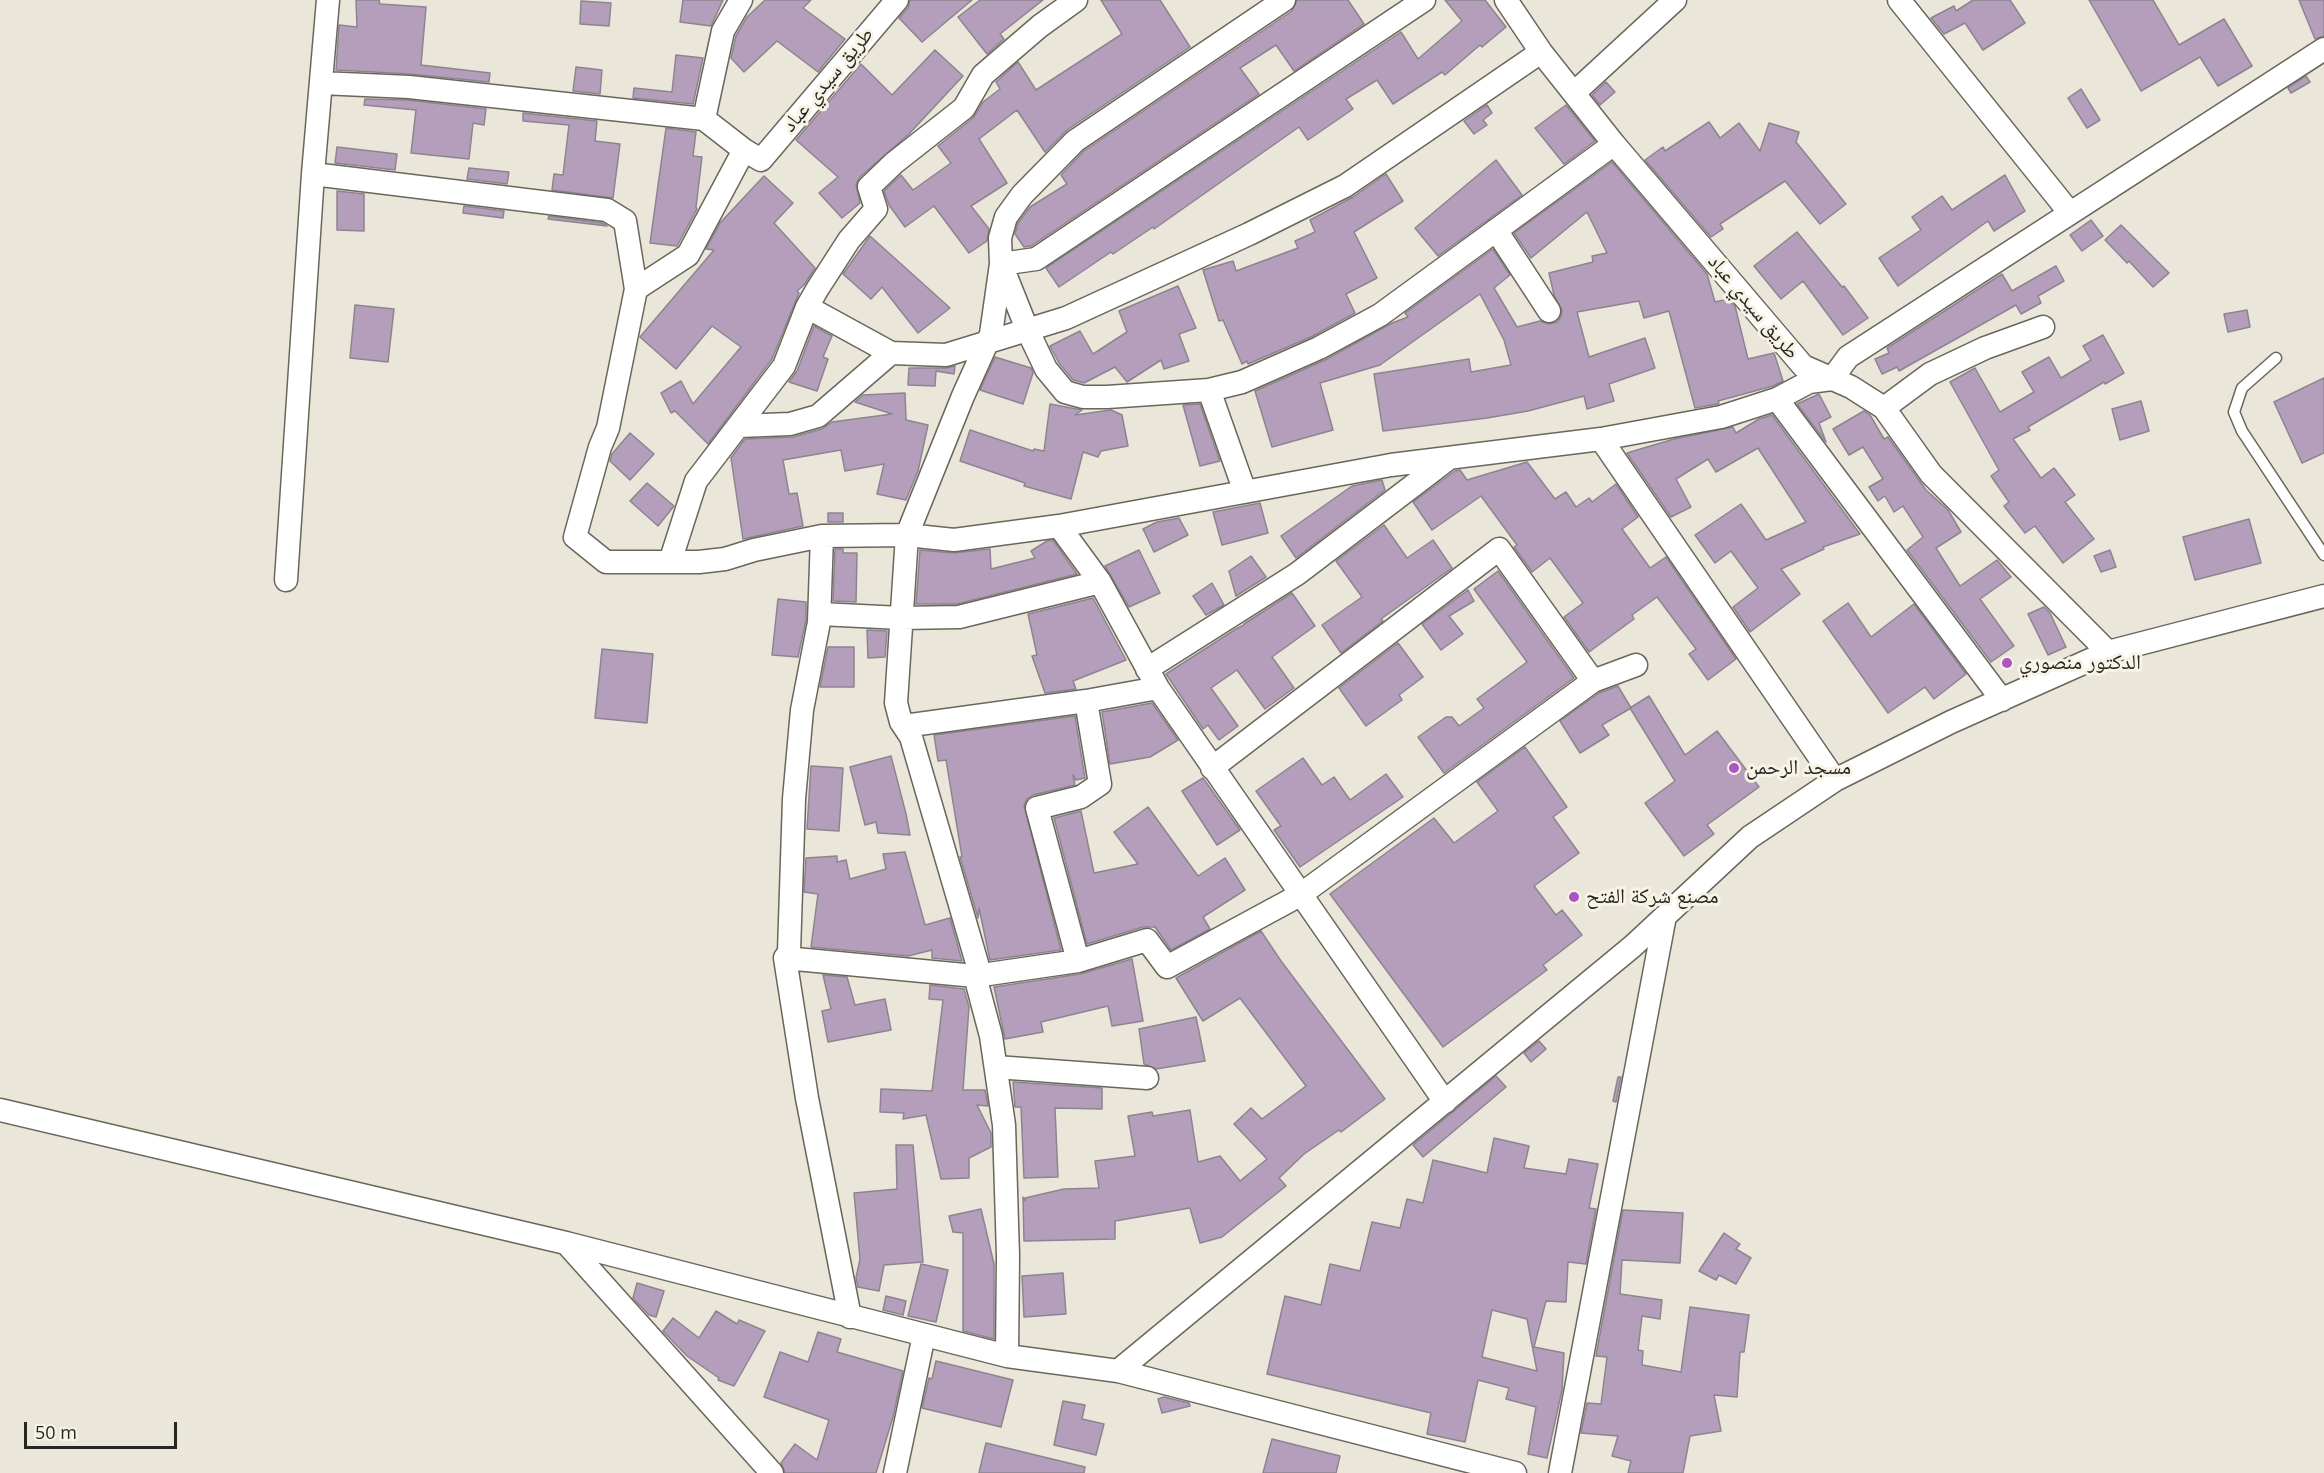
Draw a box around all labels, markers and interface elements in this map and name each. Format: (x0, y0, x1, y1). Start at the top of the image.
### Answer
street label: طريق سيدي عباد (777, 22, 879, 138)
street label: طريق سيدي عباد (1702, 249, 1804, 365)
place label: الدكتور منصوري (2019, 650, 2141, 676)
marker: الدكتور منصوري (2000, 656, 2014, 670)
place label: مسجد الرحمن (1746, 755, 1851, 781)
marker: مسجد الرحمن (1727, 761, 1741, 775)
place label: مصنع شركة الفتح (1586, 884, 1719, 910)
marker: مصنع شركة الفتح (1567, 890, 1581, 904)
scale bar (27, 1410, 180, 1448)
text: 50 m (35, 1420, 77, 1444)

